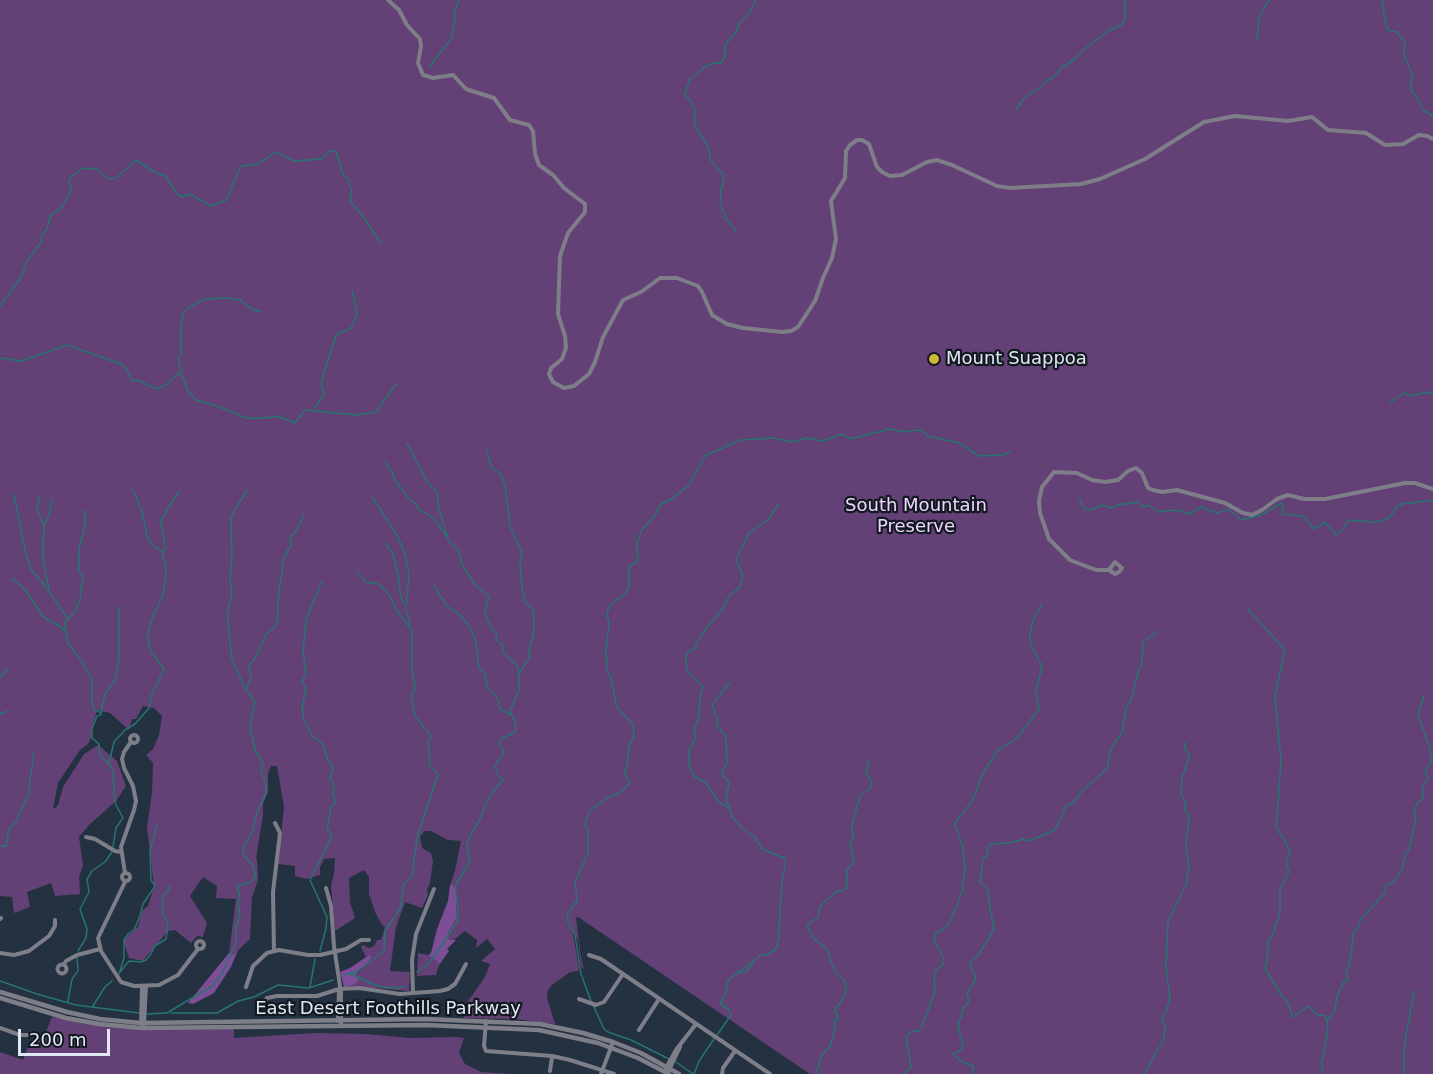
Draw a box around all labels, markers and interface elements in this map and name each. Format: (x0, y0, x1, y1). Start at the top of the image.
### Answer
place label: Mount Suappoa (946, 348, 1087, 370)
marker: Mount Suappoa (927, 352, 941, 366)
park label: South Mountain Preserve (845, 495, 987, 538)
street label: East Desert Foothills Parkway (255, 998, 521, 1020)
scale bar (21, 1017, 112, 1055)
text: 200 m (29, 1029, 87, 1050)

